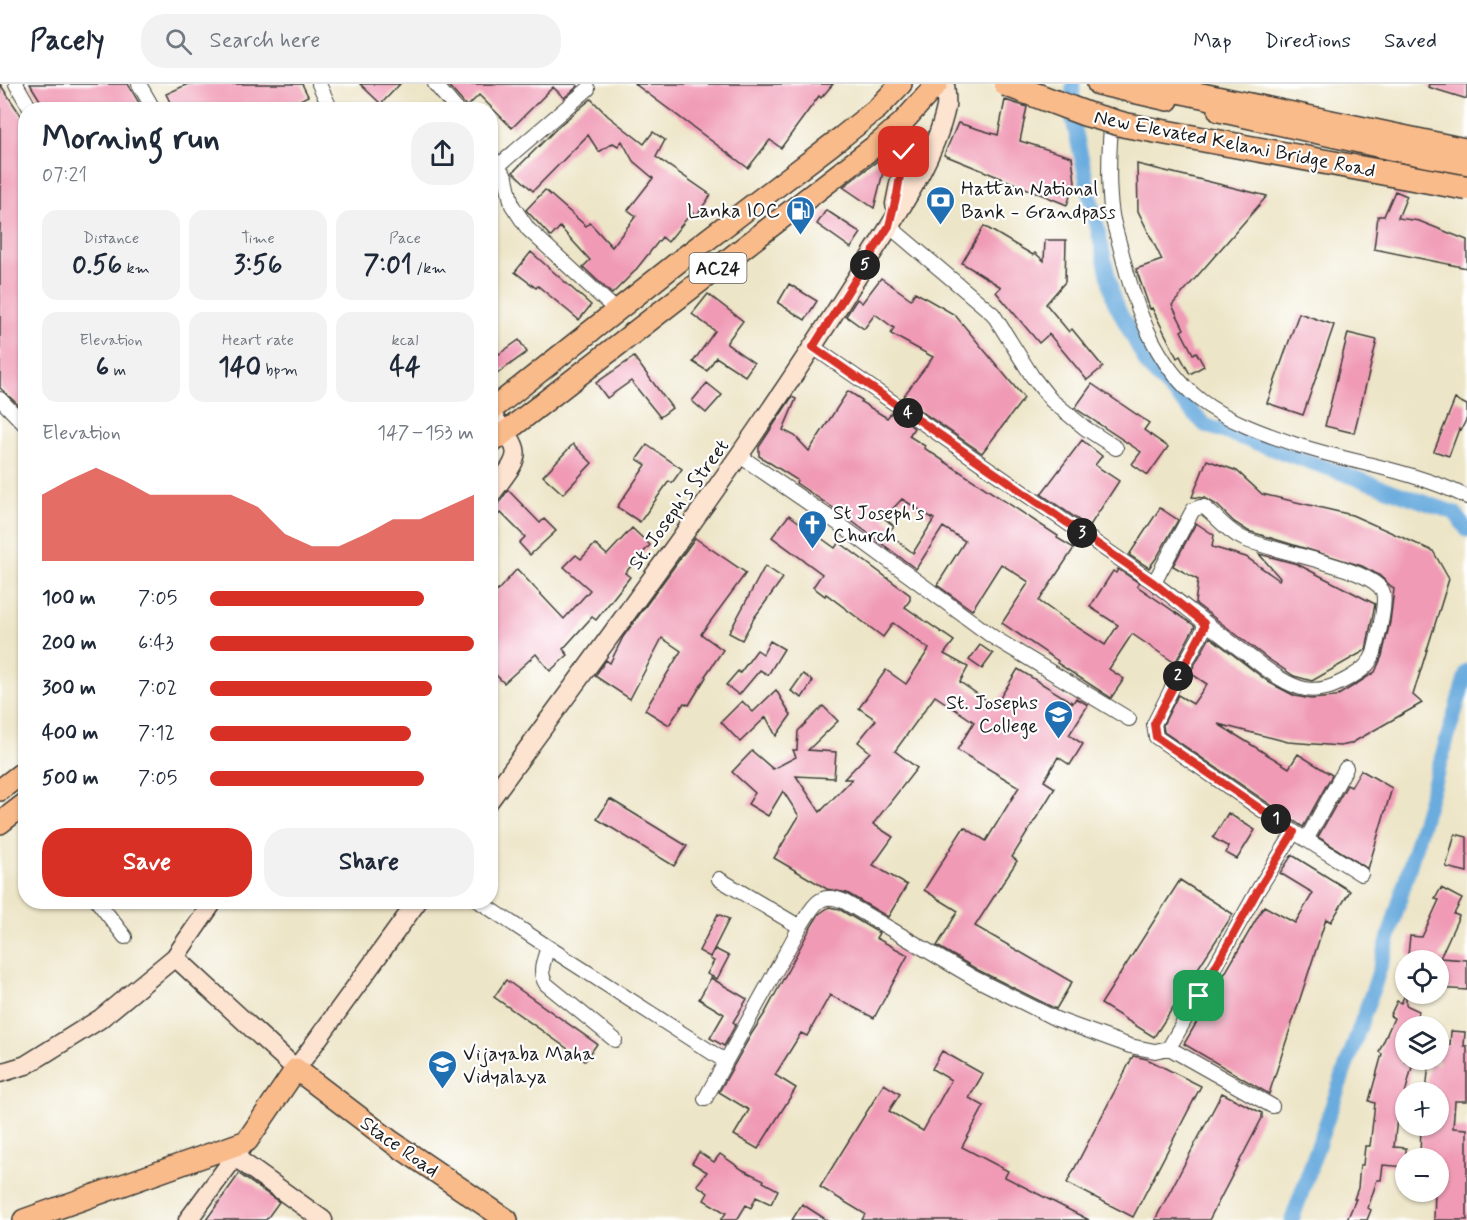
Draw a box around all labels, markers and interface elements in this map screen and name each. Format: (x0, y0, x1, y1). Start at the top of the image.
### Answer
search box (141, 14, 561, 68)
text: Pacely (30, 23, 105, 60)
icon: search (162, 25, 195, 58)
text: Search here (210, 27, 320, 55)
text: Map (1193, 27, 1232, 55)
text: Directions (1265, 27, 1351, 55)
text: Saved (1384, 27, 1437, 55)
street label: New Elevated Kelani Bridge Road (1092, 104, 1378, 185)
text: Morning run (42, 117, 220, 161)
button: share (411, 122, 474, 185)
pin (878, 126, 929, 177)
icon: check (887, 135, 920, 168)
text: 07:21 (42, 162, 87, 189)
place label: Hattan National Bank - Grandpass (961, 176, 1116, 226)
bank icon: Hattan National Bank - Grandpass (924, 184, 956, 226)
fuel station icon: Lanka IOC (785, 194, 817, 236)
place label: Lanka IOC (687, 198, 780, 225)
text: Distance (83, 228, 139, 249)
text: Time (241, 228, 275, 249)
text: Pace (389, 228, 421, 249)
text: 0.56 (72, 249, 122, 283)
text: 3:56 (234, 249, 282, 283)
text: 7:01 (363, 249, 412, 283)
pin: 5 (850, 250, 880, 280)
road number: AC24 (690, 253, 746, 283)
text: 5 (860, 254, 870, 275)
text: km (122, 258, 150, 279)
text: /km (412, 258, 447, 279)
text: Elevation (80, 330, 143, 351)
text: Heart rate (222, 330, 294, 351)
text: kcal (392, 330, 418, 351)
text: 6 (96, 351, 109, 385)
text: 140 (218, 351, 261, 385)
text: 44 (390, 351, 420, 385)
text: m (109, 360, 126, 381)
text: bpm (261, 360, 298, 381)
pin: 4 (893, 398, 923, 428)
text: 4 (903, 402, 913, 423)
text: Elevation (42, 420, 121, 447)
text: 147–153 m (377, 420, 474, 447)
street label: St. Joseph's Street (623, 434, 736, 576)
place label: St Joseph's Church (833, 500, 925, 550)
church icon: St Joseph's Church (796, 508, 828, 550)
pin: 3 (1067, 518, 1097, 548)
text: 3 (1078, 522, 1086, 543)
text: 100 m (42, 585, 96, 612)
text: 7:05 (138, 585, 177, 612)
text: 200 m (42, 630, 97, 657)
text: 6:43 (138, 630, 174, 657)
pin: 2 (1163, 661, 1193, 691)
text: 2 (1174, 665, 1182, 686)
text: 300 m (42, 675, 96, 702)
text: 7:02 (138, 675, 177, 702)
place label: St. Josephs College (946, 690, 1038, 740)
school or university icon: St. Josephs College (1043, 698, 1075, 740)
text: 400 m (42, 720, 98, 747)
text: 7:12 (138, 720, 175, 747)
text: 500 m (42, 765, 99, 792)
text: 7:05 (138, 765, 177, 792)
pin: 1 (1261, 804, 1291, 834)
text: 1 (1272, 808, 1280, 829)
button: Save (42, 828, 252, 897)
button: Share (264, 828, 474, 897)
map controls (1395, 950, 1449, 1202)
button: locate (1395, 950, 1449, 1004)
pin (1173, 970, 1224, 1021)
icon: arrive (1182, 979, 1215, 1012)
button: layers (1395, 1016, 1449, 1070)
place label: Vijayaba Maha Vidyalaya (463, 1041, 595, 1091)
school or university icon: Vijayaba Maha Vidyalaya (426, 1048, 458, 1090)
button: + (1395, 1082, 1449, 1136)
street label: Stace Road (354, 1110, 444, 1184)
button: − (1395, 1148, 1449, 1202)

